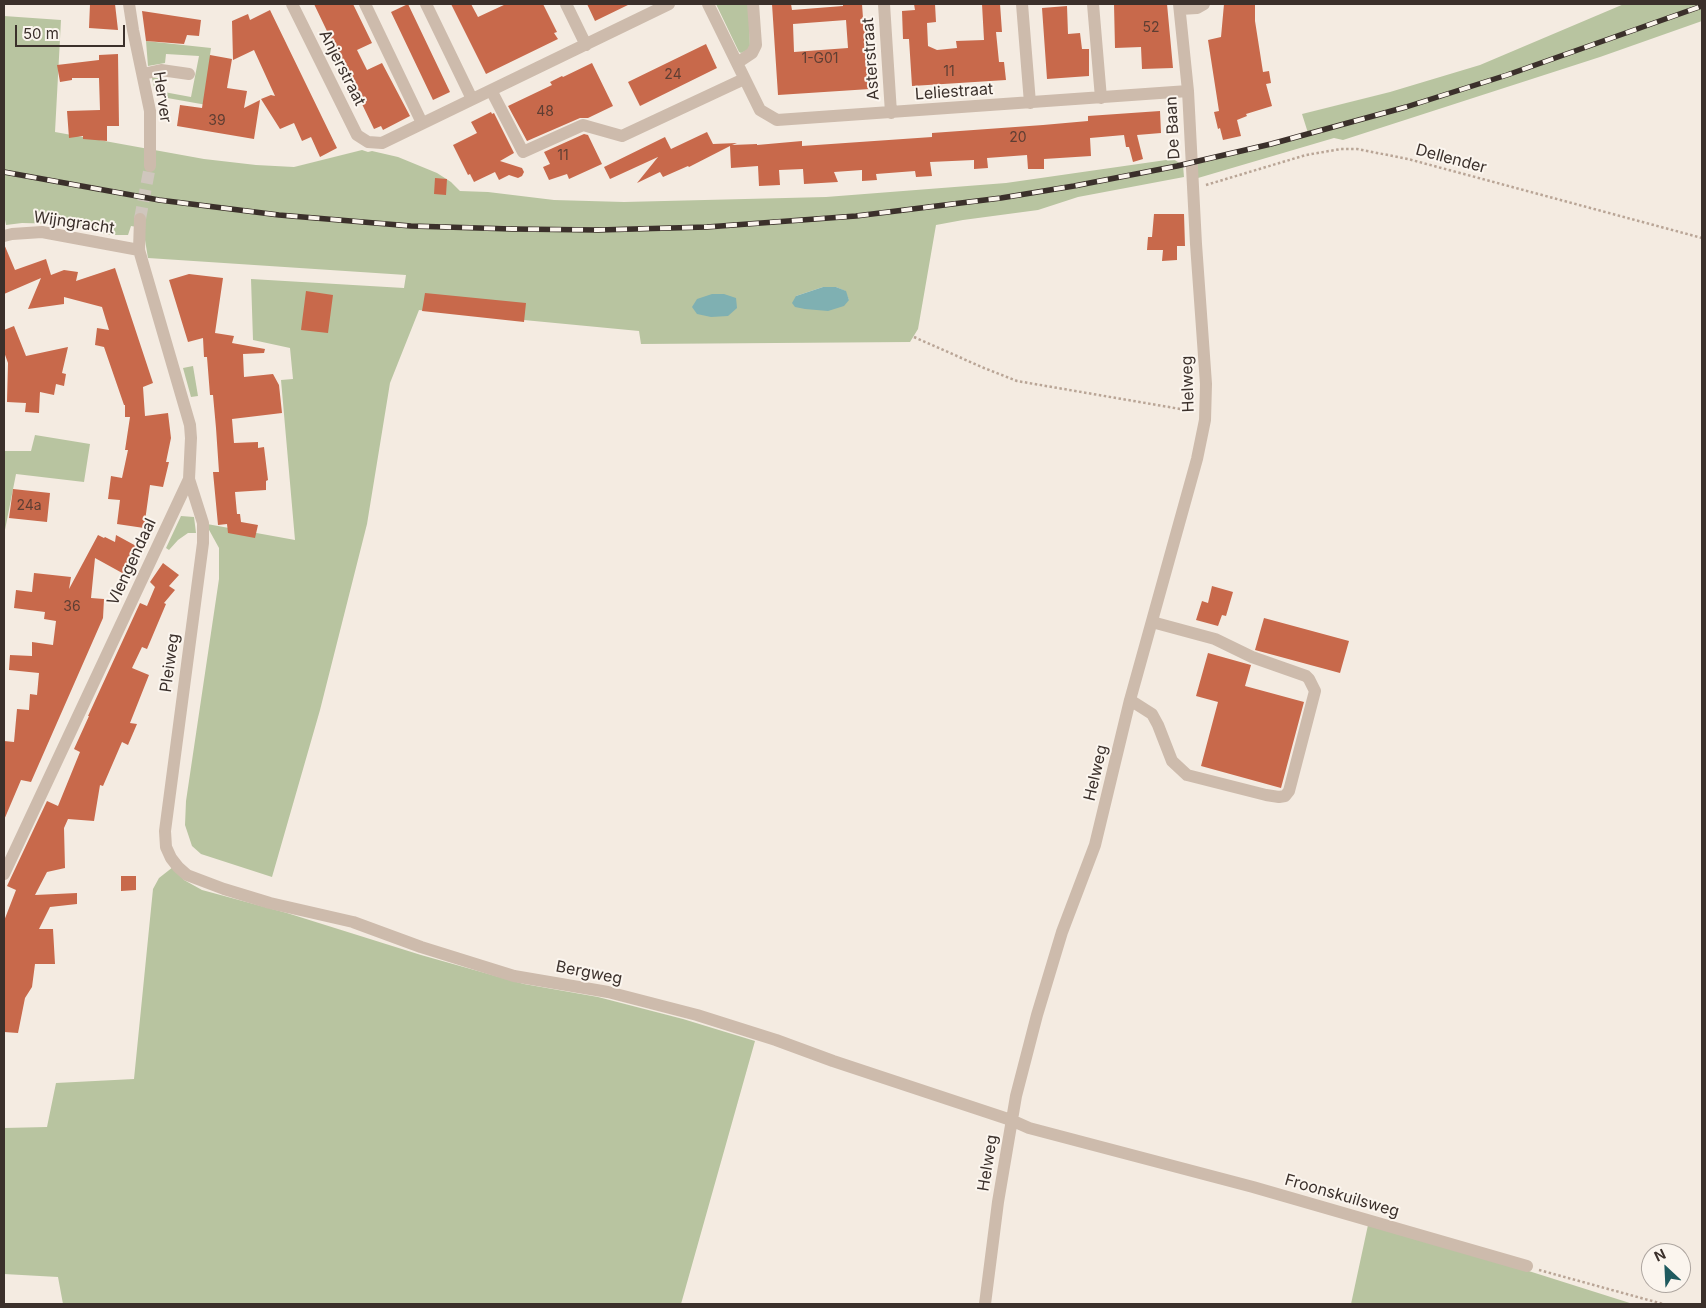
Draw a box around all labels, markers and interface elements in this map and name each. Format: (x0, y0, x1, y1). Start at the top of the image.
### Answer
scale bar (18, 15, 128, 47)
street label: Asterstraat (859, 17, 883, 101)
house number: 52 (1142, 20, 1160, 36)
text: 50 m (23, 24, 59, 43)
street label: Anjerstraat (315, 27, 369, 109)
house number: 1-G01 (801, 51, 839, 67)
house number: 11 (943, 64, 955, 80)
house number: 24 (664, 67, 682, 83)
street label: Herver (149, 70, 175, 124)
street label: Leliestraat (914, 80, 994, 104)
street label: De Baan (1162, 96, 1184, 160)
house number: 48 (536, 104, 554, 120)
house number: 39 (208, 113, 226, 129)
house number: 20 (1009, 130, 1027, 146)
street label: Dellender (1413, 140, 1489, 178)
house number: 11 (557, 148, 569, 164)
street label: Wijngracht (32, 208, 116, 238)
street label: Helweg (1177, 355, 1199, 413)
house number: 24a (16, 498, 42, 514)
street label: Vlengendaal (103, 515, 161, 609)
house number: 36 (63, 599, 81, 615)
street label: Pleiweg (156, 632, 184, 694)
street label: Helweg (1080, 743, 1112, 803)
street label: Bergweg (554, 957, 624, 989)
street label: Helweg (974, 1133, 1002, 1193)
street label: Froonskuilsweg (1283, 1170, 1401, 1222)
north arrow (1641, 1243, 1691, 1293)
text: N (1651, 1245, 1668, 1265)

